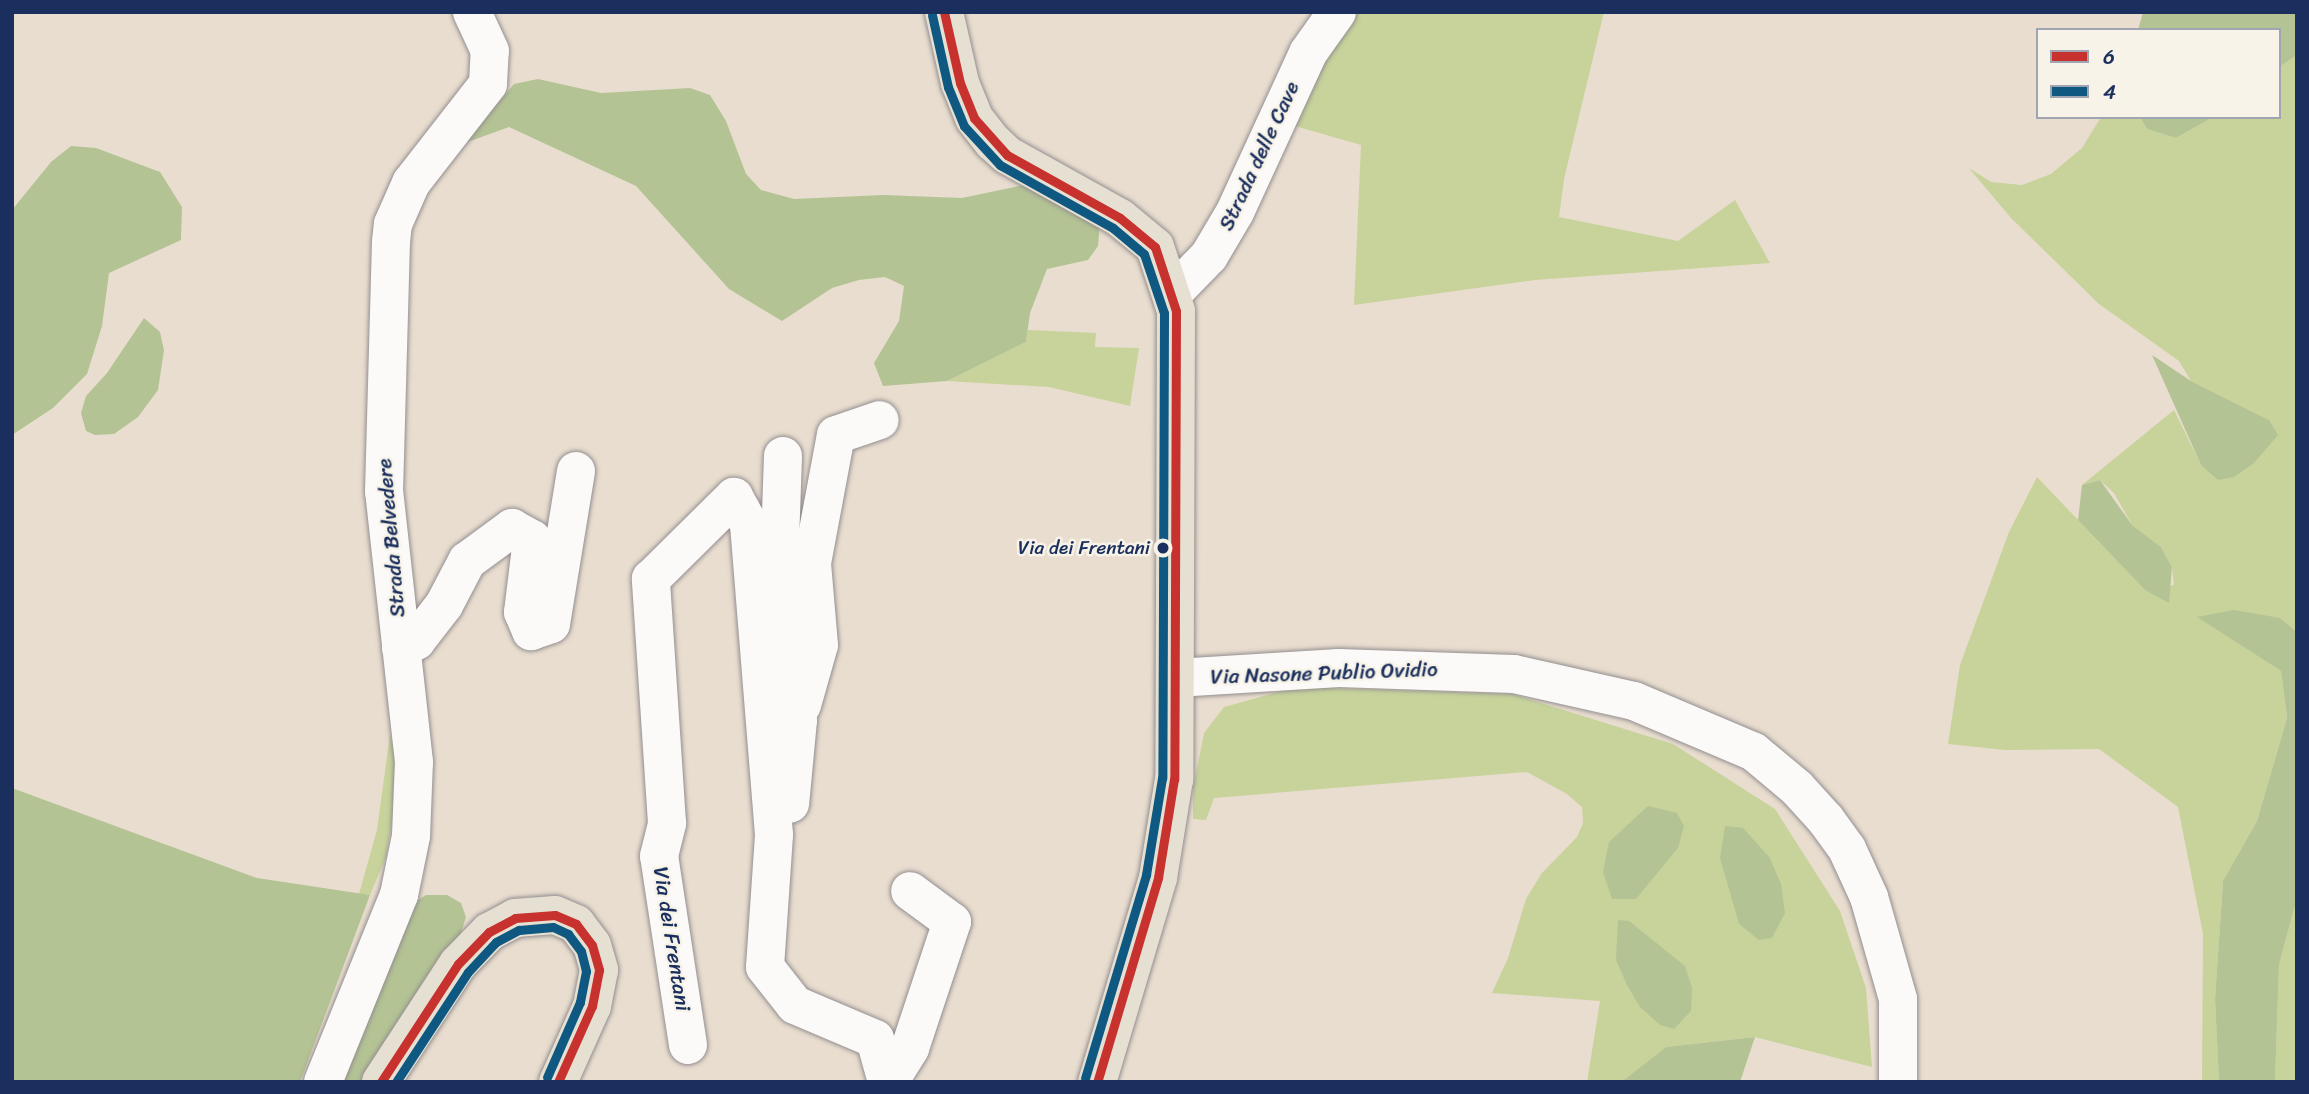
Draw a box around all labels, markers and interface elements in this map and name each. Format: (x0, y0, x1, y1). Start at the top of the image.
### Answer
legend (2036, 28, 2281, 119)
text: 6 (2103, 38, 2115, 76)
text: 4 (2103, 73, 2116, 111)
street label: Strada delle Cave (1213, 77, 1305, 235)
street label: Strada Belvedere (371, 457, 411, 619)
place label: Via dei Frentani (1018, 537, 1150, 559)
marker: Via dei Frentani (1156, 541, 1170, 555)
street label: Via Nasone Publio Ovidio (1211, 656, 1437, 690)
street label: Via dei Frentani (648, 865, 696, 1013)

